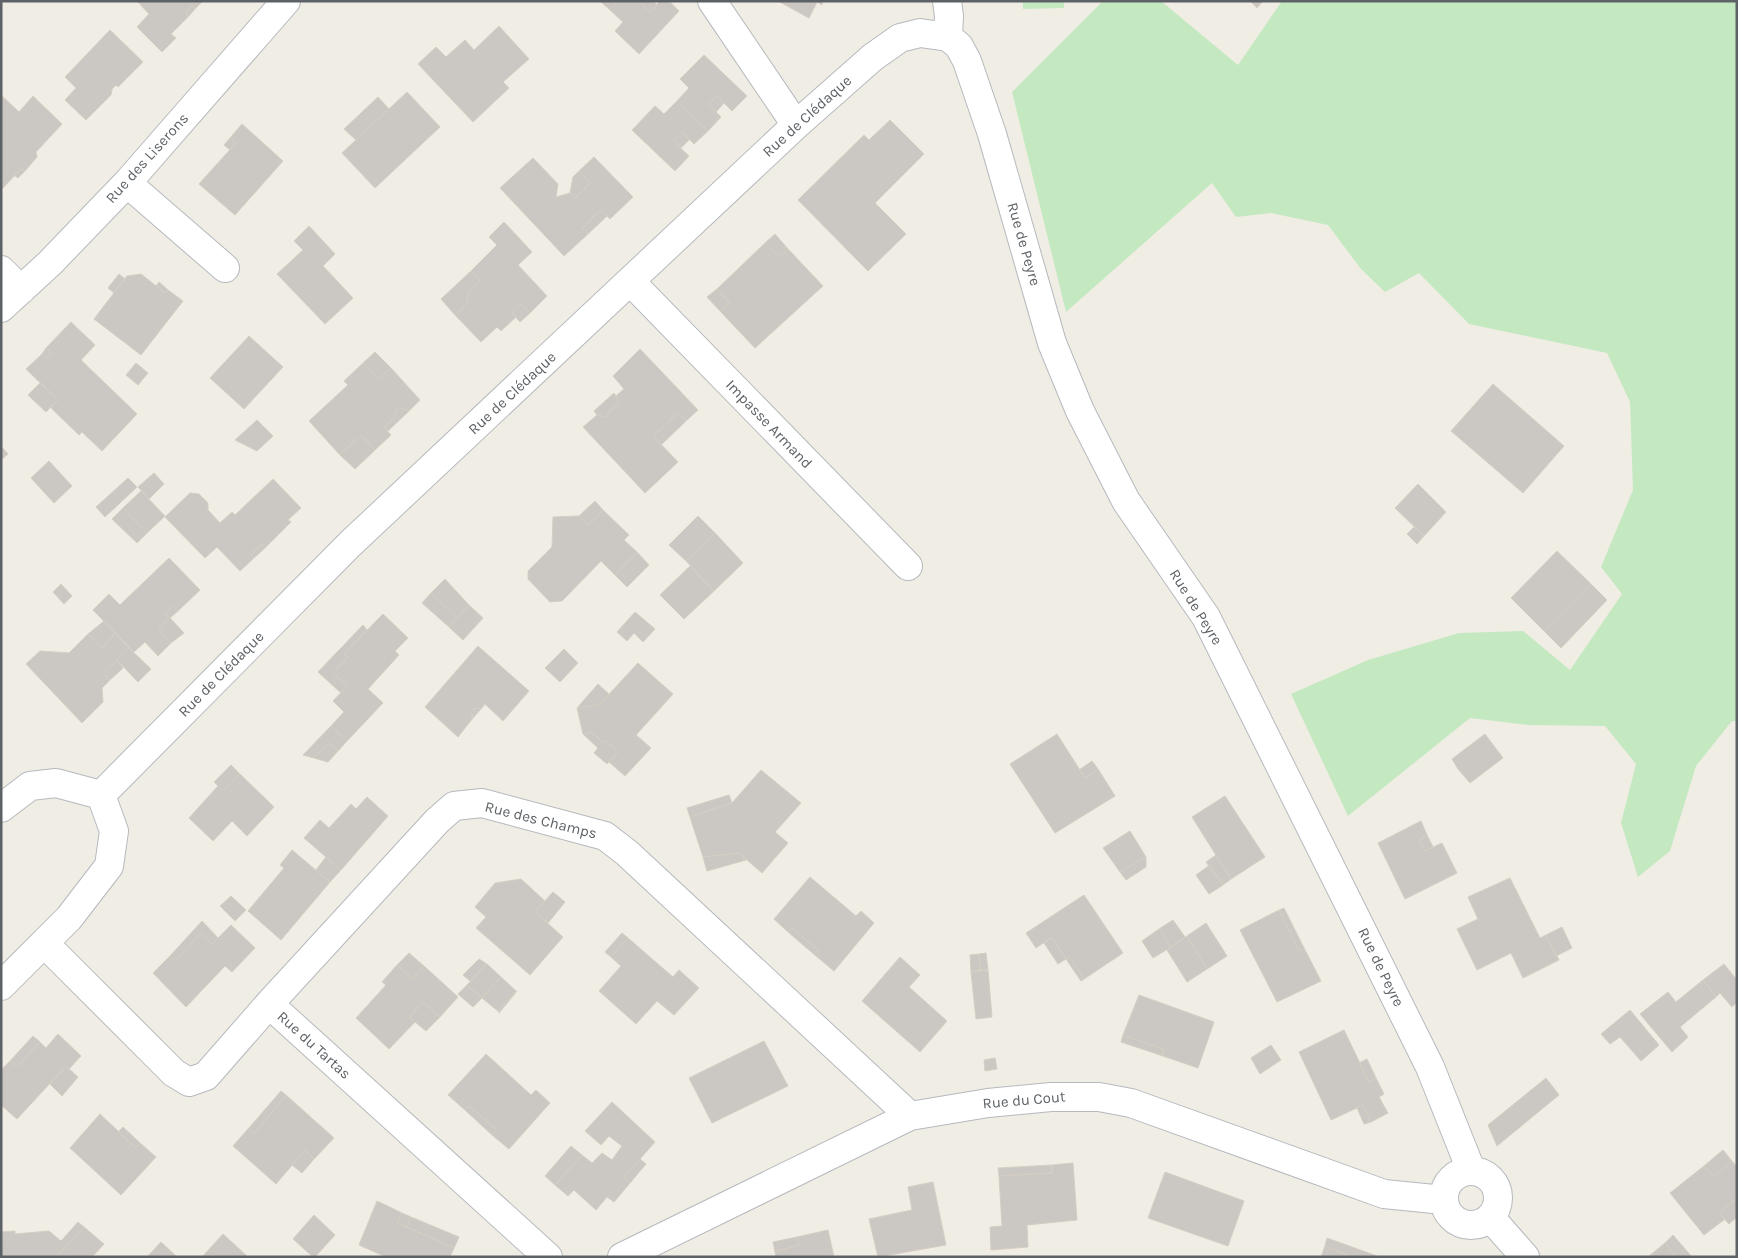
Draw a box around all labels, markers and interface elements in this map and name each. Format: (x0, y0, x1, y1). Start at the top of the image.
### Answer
street label: Rue de Clédaque (759, 71, 855, 161)
street label: Rue des Liserons (102, 109, 192, 207)
street label: Rue de Peyre (1004, 200, 1044, 288)
street label: Rue de Clédaque (464, 348, 560, 438)
street label: Impasse Armand (722, 376, 816, 472)
street label: Rue de Peyre (1166, 566, 1226, 648)
street label: Rue de Clédaque (175, 628, 267, 720)
street label: Rue des Champs (483, 797, 599, 843)
street label: Rue de Peyre (1354, 924, 1408, 1010)
street label: Rue du Tartas (274, 1007, 354, 1083)
street label: Rue du Cout (982, 1087, 1067, 1113)

